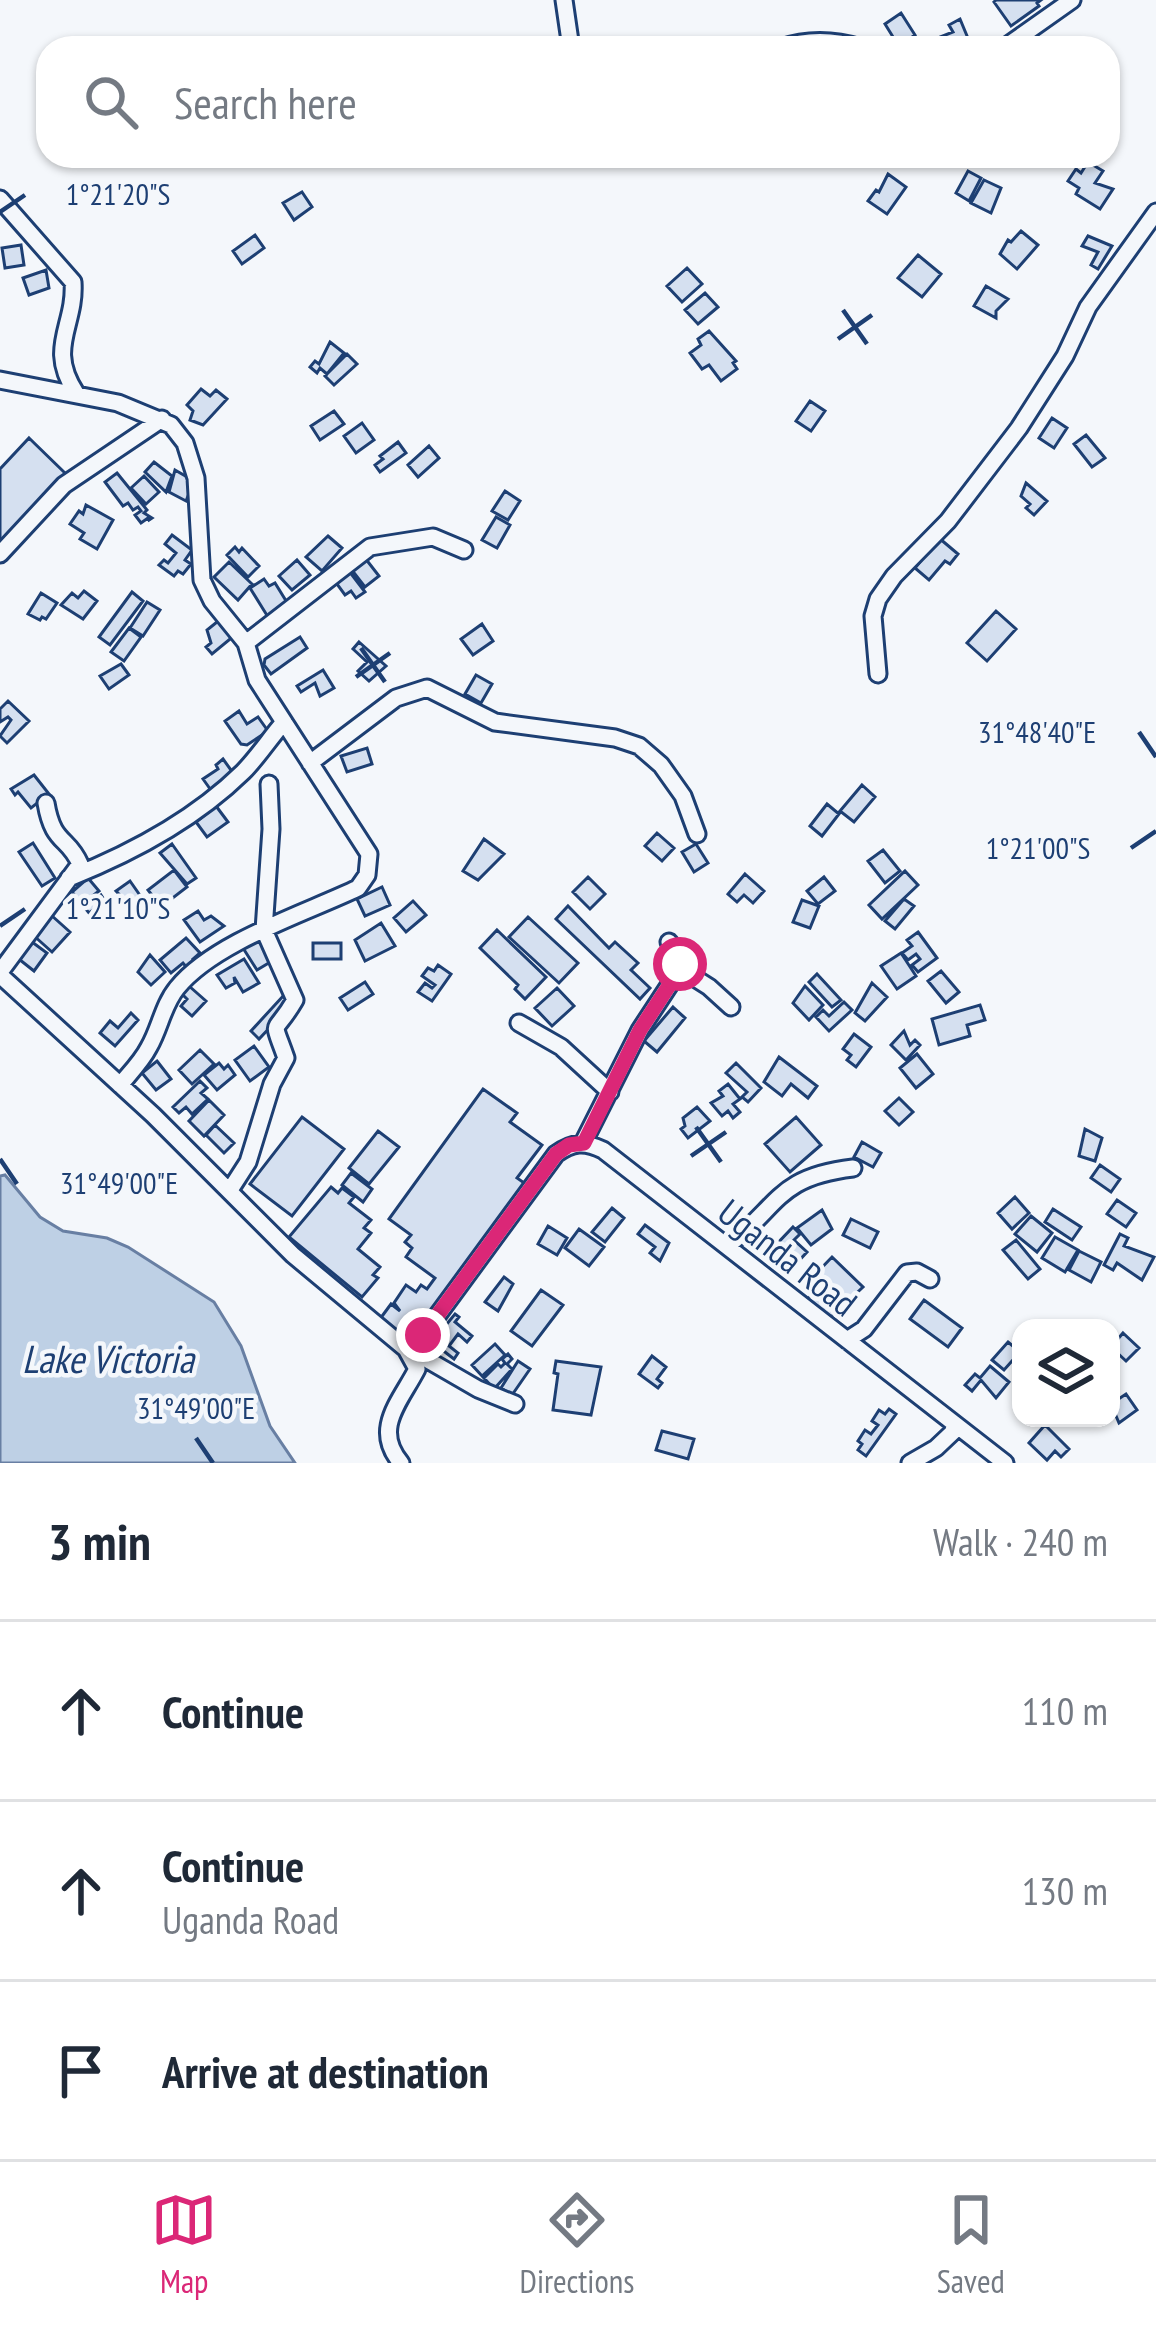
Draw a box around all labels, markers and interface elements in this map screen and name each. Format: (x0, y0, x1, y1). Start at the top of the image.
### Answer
search box (36, 36, 1120, 168)
icon: search (78, 69, 144, 135)
text: Search here (174, 73, 357, 131)
text: 1°21'20"S (66, 174, 170, 213)
text: 31°48'40"E (978, 712, 1096, 751)
text: 1°21'00"S (986, 828, 1090, 867)
text: 1°21'10"S (66, 888, 170, 927)
route start (653, 937, 707, 991)
text: 31°49'00"E (60, 1163, 178, 1202)
street label: Uganda Road (709, 1188, 867, 1326)
route end (396, 1308, 450, 1362)
map controls (1012, 1319, 1120, 1427)
button: layers (1012, 1319, 1120, 1427)
water label: Lake Victoria (22, 1333, 196, 1384)
text: 31°49'00"E (137, 1388, 255, 1427)
text: 3 min (48, 1508, 151, 1574)
text: Walk · 240 m (933, 1516, 1108, 1567)
icon: ahead (48, 1678, 114, 1744)
text: Continue (162, 1682, 304, 1740)
text: 110 m (1022, 1685, 1108, 1736)
text: Continue (162, 1836, 304, 1894)
icon: ahead (48, 1858, 114, 1924)
text: 130 m (1022, 1865, 1108, 1916)
text: Uganda Road (162, 1894, 339, 1945)
icon: arrive (48, 2038, 114, 2104)
text: Arrive at destination (162, 2042, 489, 2100)
tab: Map (151, 2187, 217, 2302)
tab: Directions (520, 2187, 634, 2302)
tab: Saved (937, 2187, 1005, 2302)

